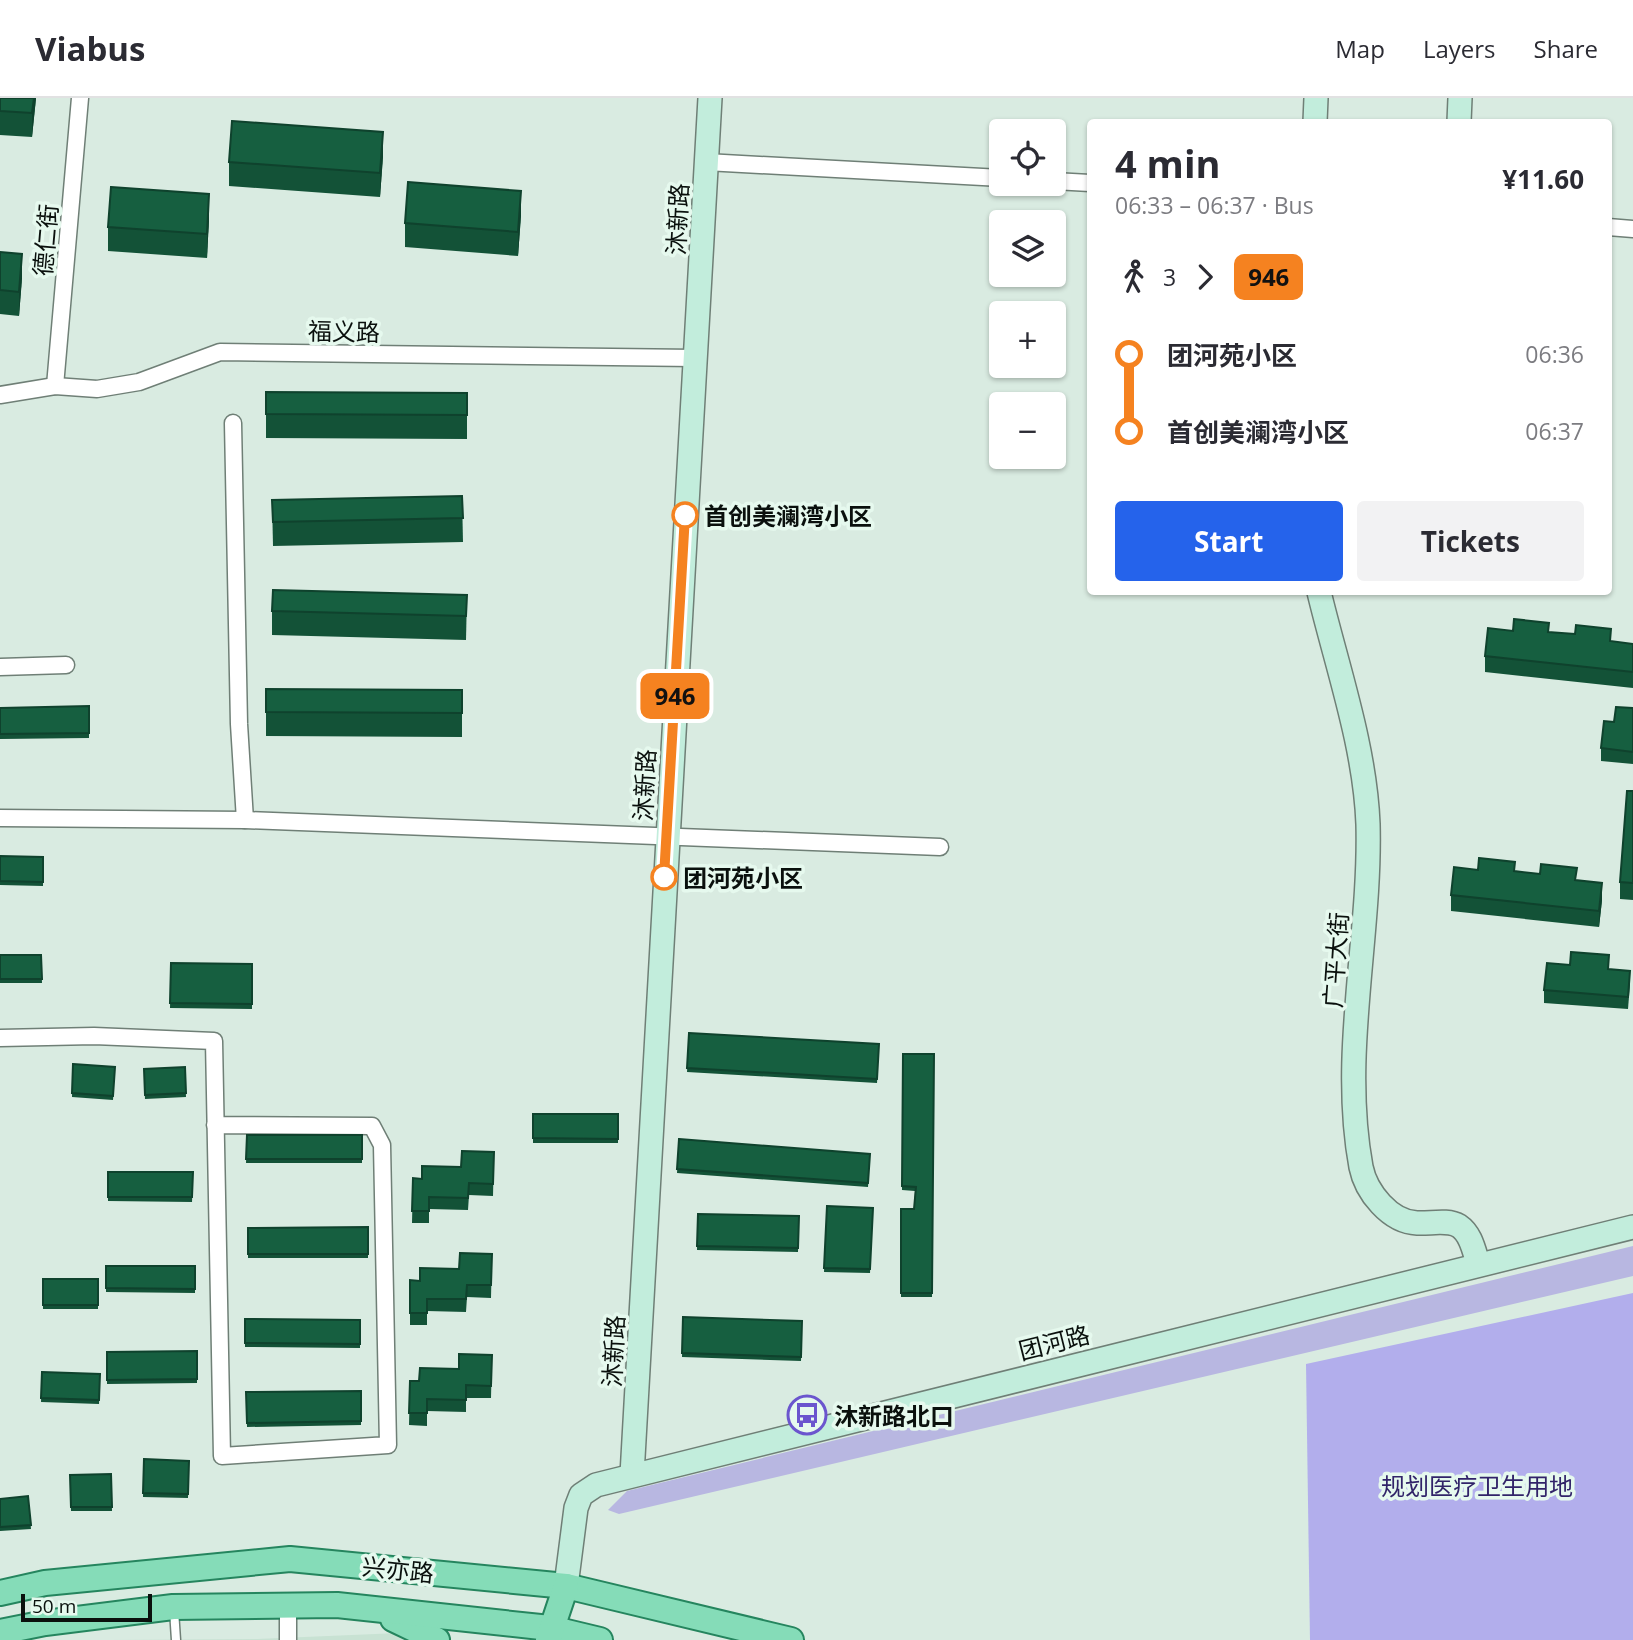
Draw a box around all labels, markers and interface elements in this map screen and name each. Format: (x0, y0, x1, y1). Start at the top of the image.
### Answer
text: Viabus (35, 26, 145, 71)
text: Map (1335, 32, 1385, 65)
text: Layers (1423, 32, 1496, 65)
text: Share (1534, 32, 1598, 65)
map controls (989, 119, 1066, 469)
button: locate (989, 119, 1066, 196)
text: 4 min (1115, 137, 1220, 189)
text: ¥11.60 (1502, 161, 1584, 197)
street label: 沐新路 (659, 182, 695, 256)
text: 06:33 – 06:37 · Bus (1115, 189, 1314, 221)
street label: 德仁街 (25, 203, 65, 277)
button: layers (989, 210, 1066, 287)
icon: walk (1115, 258, 1153, 296)
icon: forward (1186, 258, 1224, 296)
text: 946 (1248, 260, 1289, 293)
text: 3 (1163, 261, 1176, 293)
button: + (989, 301, 1066, 378)
street label: 福义路 (308, 314, 380, 348)
text: 团河苑小区 (1167, 337, 1297, 373)
text: 06:36 (1525, 338, 1584, 370)
button: − (989, 392, 1066, 469)
text: 首创美澜湾小区 (1167, 414, 1349, 450)
text: 06:37 (1525, 415, 1584, 447)
place label: 首创美澜湾小区 (704, 499, 872, 532)
button: Start (1115, 501, 1343, 581)
button: Tickets (1357, 501, 1584, 581)
marker: 首创美澜湾小区 (672, 502, 698, 528)
line badge: 946 (635, 673, 715, 719)
text: 946 (654, 679, 696, 712)
street label: 沐新路 (626, 748, 662, 822)
place label: 团河苑小区 (683, 861, 803, 894)
marker: 团河苑小区 (651, 864, 677, 890)
street label: 广平大街 (1315, 911, 1355, 1009)
street label: 沐新路 (595, 1314, 631, 1388)
street label: 团河路 (1015, 1317, 1093, 1367)
bus stop icon: 沐新路北口 (786, 1394, 828, 1436)
place label: 沐新路北口 (834, 1399, 954, 1432)
park label: 规划医疗卫生用地 (1381, 1469, 1573, 1502)
street label: 兴亦路 (360, 1549, 436, 1589)
scale bar (21, 1591, 152, 1623)
text: 50 m (32, 1593, 76, 1619)

